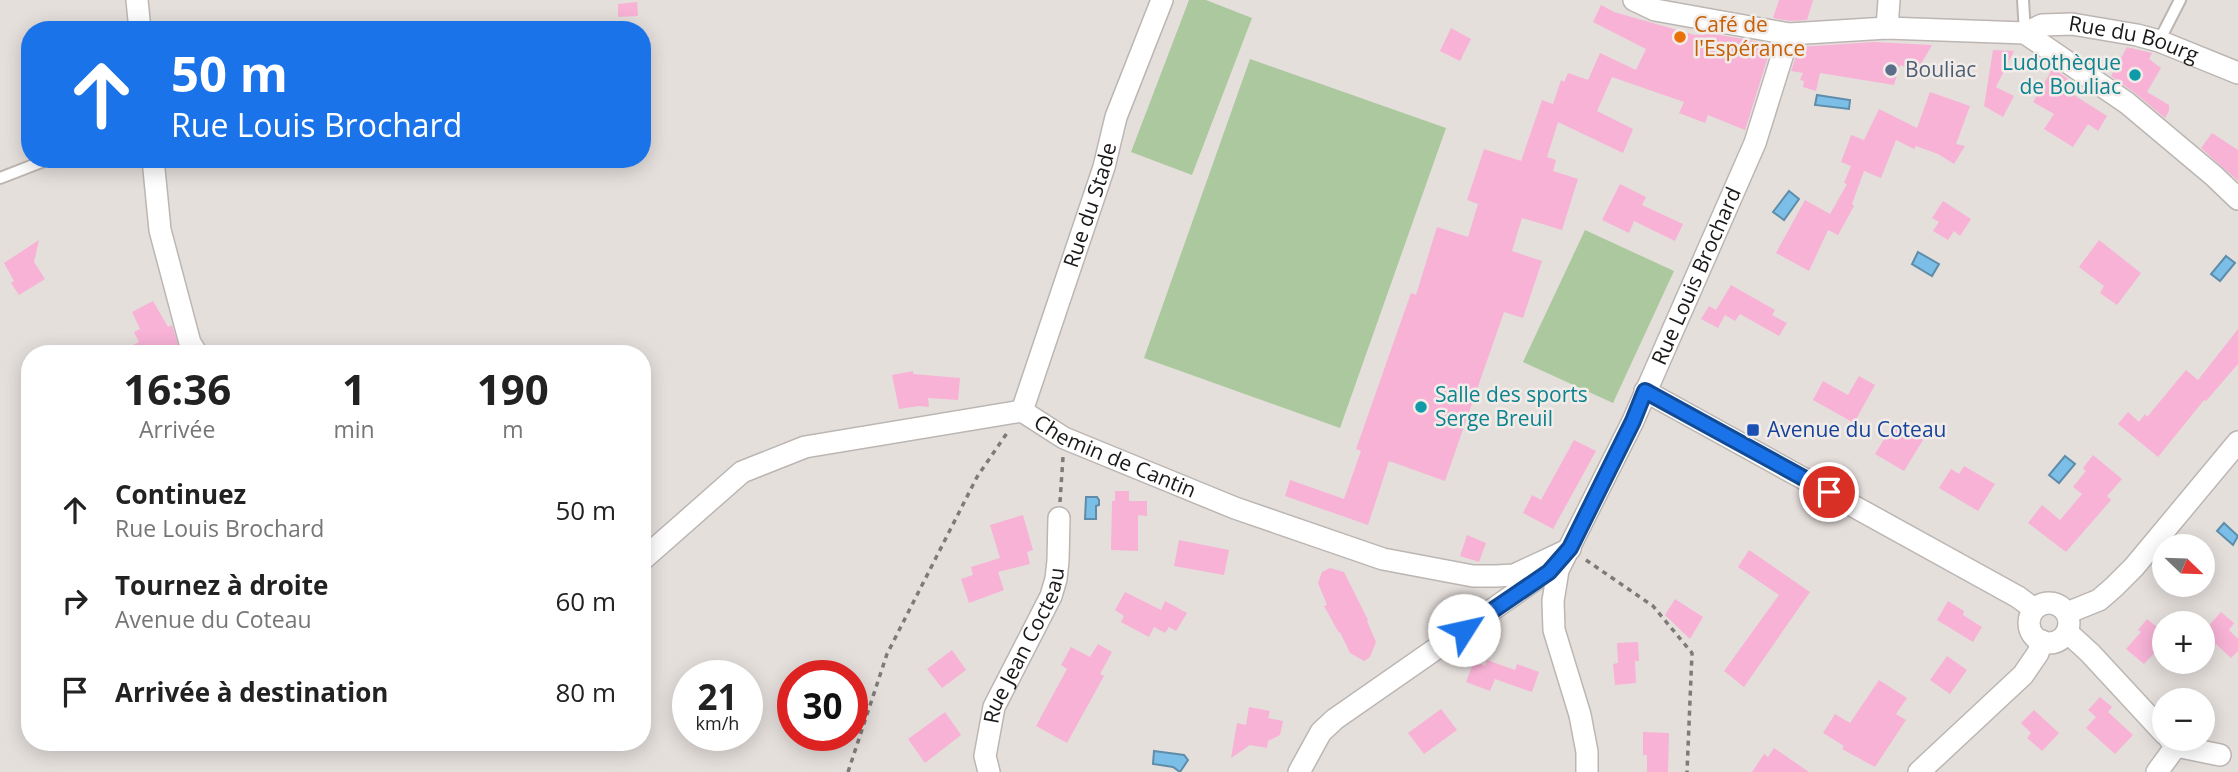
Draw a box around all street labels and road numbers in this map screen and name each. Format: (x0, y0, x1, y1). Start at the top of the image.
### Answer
street label: Rue du Bourg (2067, 9, 2203, 69)
street label: Rue du Stade (1056, 140, 1122, 271)
street label: Rue Louis Brochard (1644, 182, 1747, 369)
street label: Chemin de Cantin (1029, 407, 1201, 504)
street label: Rue Jean Cocteau (976, 566, 1070, 726)

